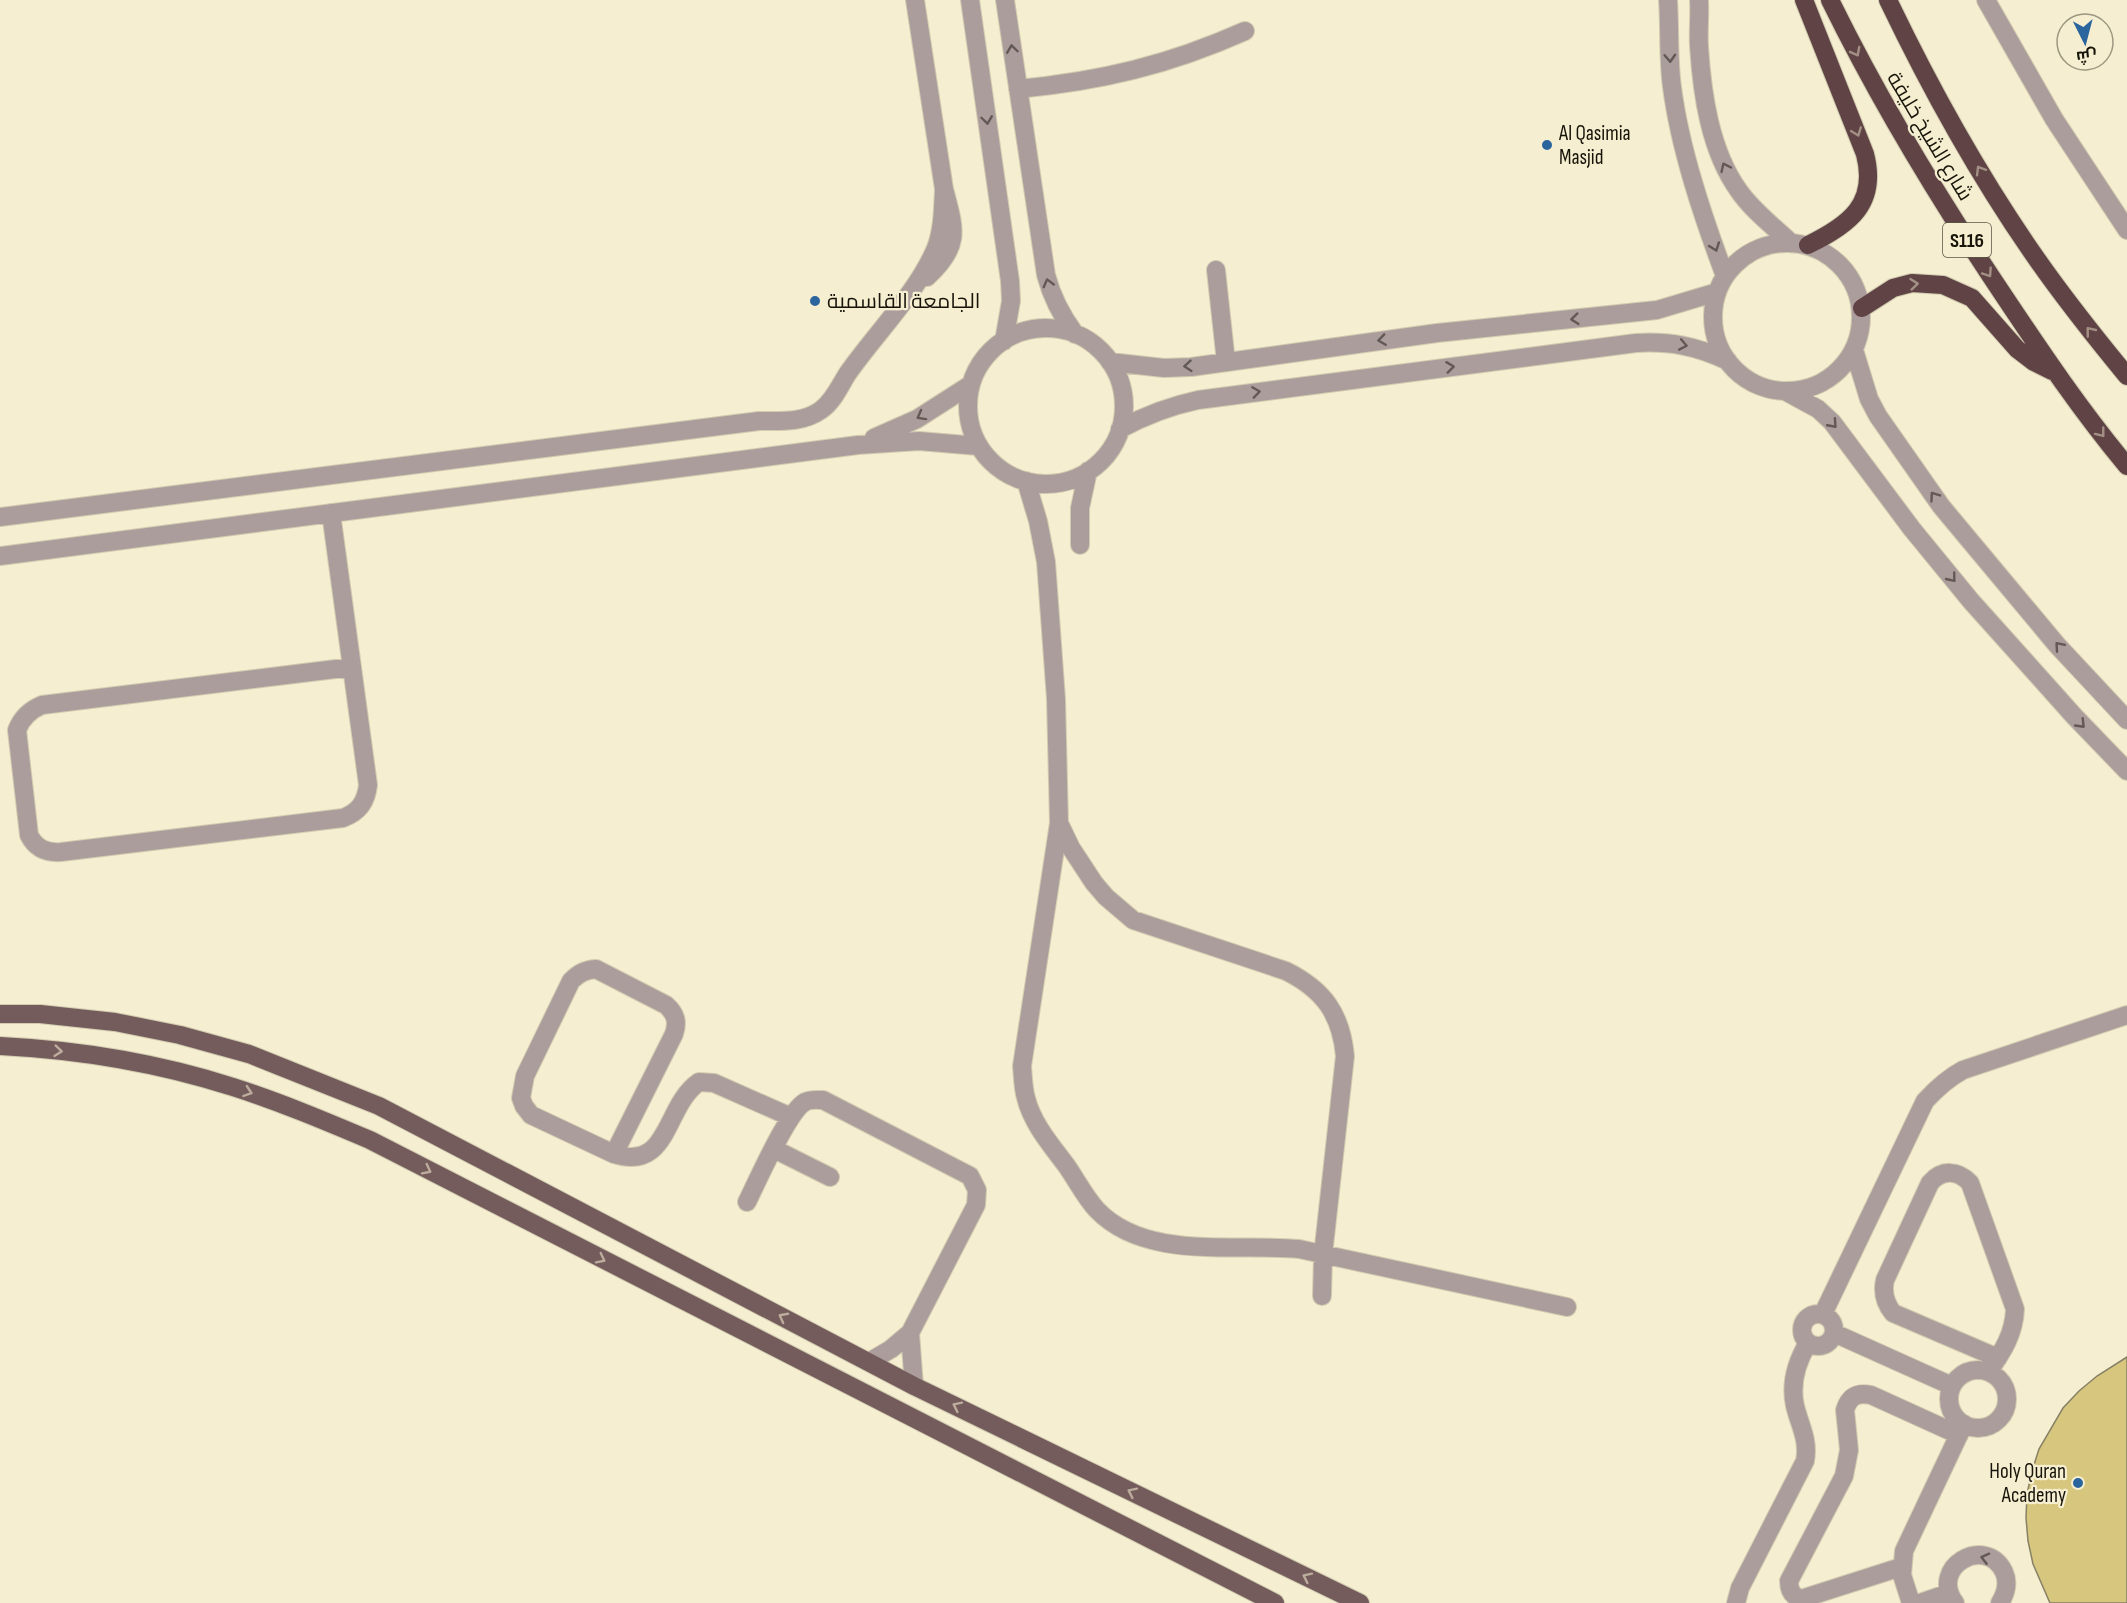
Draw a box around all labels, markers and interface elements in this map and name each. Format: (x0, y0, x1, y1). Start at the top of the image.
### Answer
north arrow (2055, 12, 2115, 72)
one-way arrow (1007, 44, 1019, 53)
text: ش (2075, 45, 2098, 66)
one-way arrow (1849, 46, 1860, 56)
one-way arrow (1663, 54, 1676, 63)
street label: شارع الشيخ خليفة (1880, 67, 1978, 206)
one-way arrow (981, 116, 993, 125)
place label: Al Qasimia Masjid (1558, 121, 1631, 170)
one-way arrow (1850, 126, 1862, 137)
marker: Al Qasimia Masjid (1540, 138, 1554, 152)
one-way arrow (1721, 163, 1733, 174)
one-way arrow (1976, 166, 1988, 176)
road number: S116 (1943, 223, 1991, 257)
one-way arrow (1707, 242, 1720, 252)
one-way arrow (1981, 267, 1992, 278)
one-way arrow (1043, 278, 1056, 288)
one-way arrow (1909, 278, 1918, 291)
place label: الجامعة القاسمية (827, 289, 981, 314)
marker: الجامعة القاسمية (808, 294, 822, 308)
one-way arrow (1571, 312, 1580, 325)
one-way arrow (2087, 326, 2098, 337)
one-way arrow (1377, 334, 1386, 346)
one-way arrow (1678, 338, 1688, 351)
one-way arrow (1184, 359, 1193, 372)
one-way arrow (1445, 361, 1454, 373)
one-way arrow (1252, 386, 1261, 399)
one-way arrow (917, 409, 927, 420)
one-way arrow (1826, 417, 1837, 428)
one-way arrow (2093, 426, 2104, 437)
one-way arrow (1930, 492, 1941, 503)
one-way arrow (1945, 571, 1956, 582)
one-way arrow (2055, 642, 2066, 653)
one-way arrow (2074, 716, 2085, 727)
one-way arrow (54, 1044, 63, 1057)
one-way arrow (243, 1085, 253, 1098)
one-way arrow (421, 1163, 431, 1174)
one-way arrow (594, 1252, 605, 1263)
one-way arrow (779, 1313, 790, 1324)
one-way arrow (952, 1402, 963, 1414)
place label: Holy Quran Academy (1989, 1459, 2066, 1508)
marker: Holy Quran Academy (2071, 1476, 2085, 1490)
one-way arrow (1127, 1487, 1138, 1499)
one-way arrow (1980, 1553, 1991, 1565)
one-way arrow (1303, 1573, 1314, 1585)

